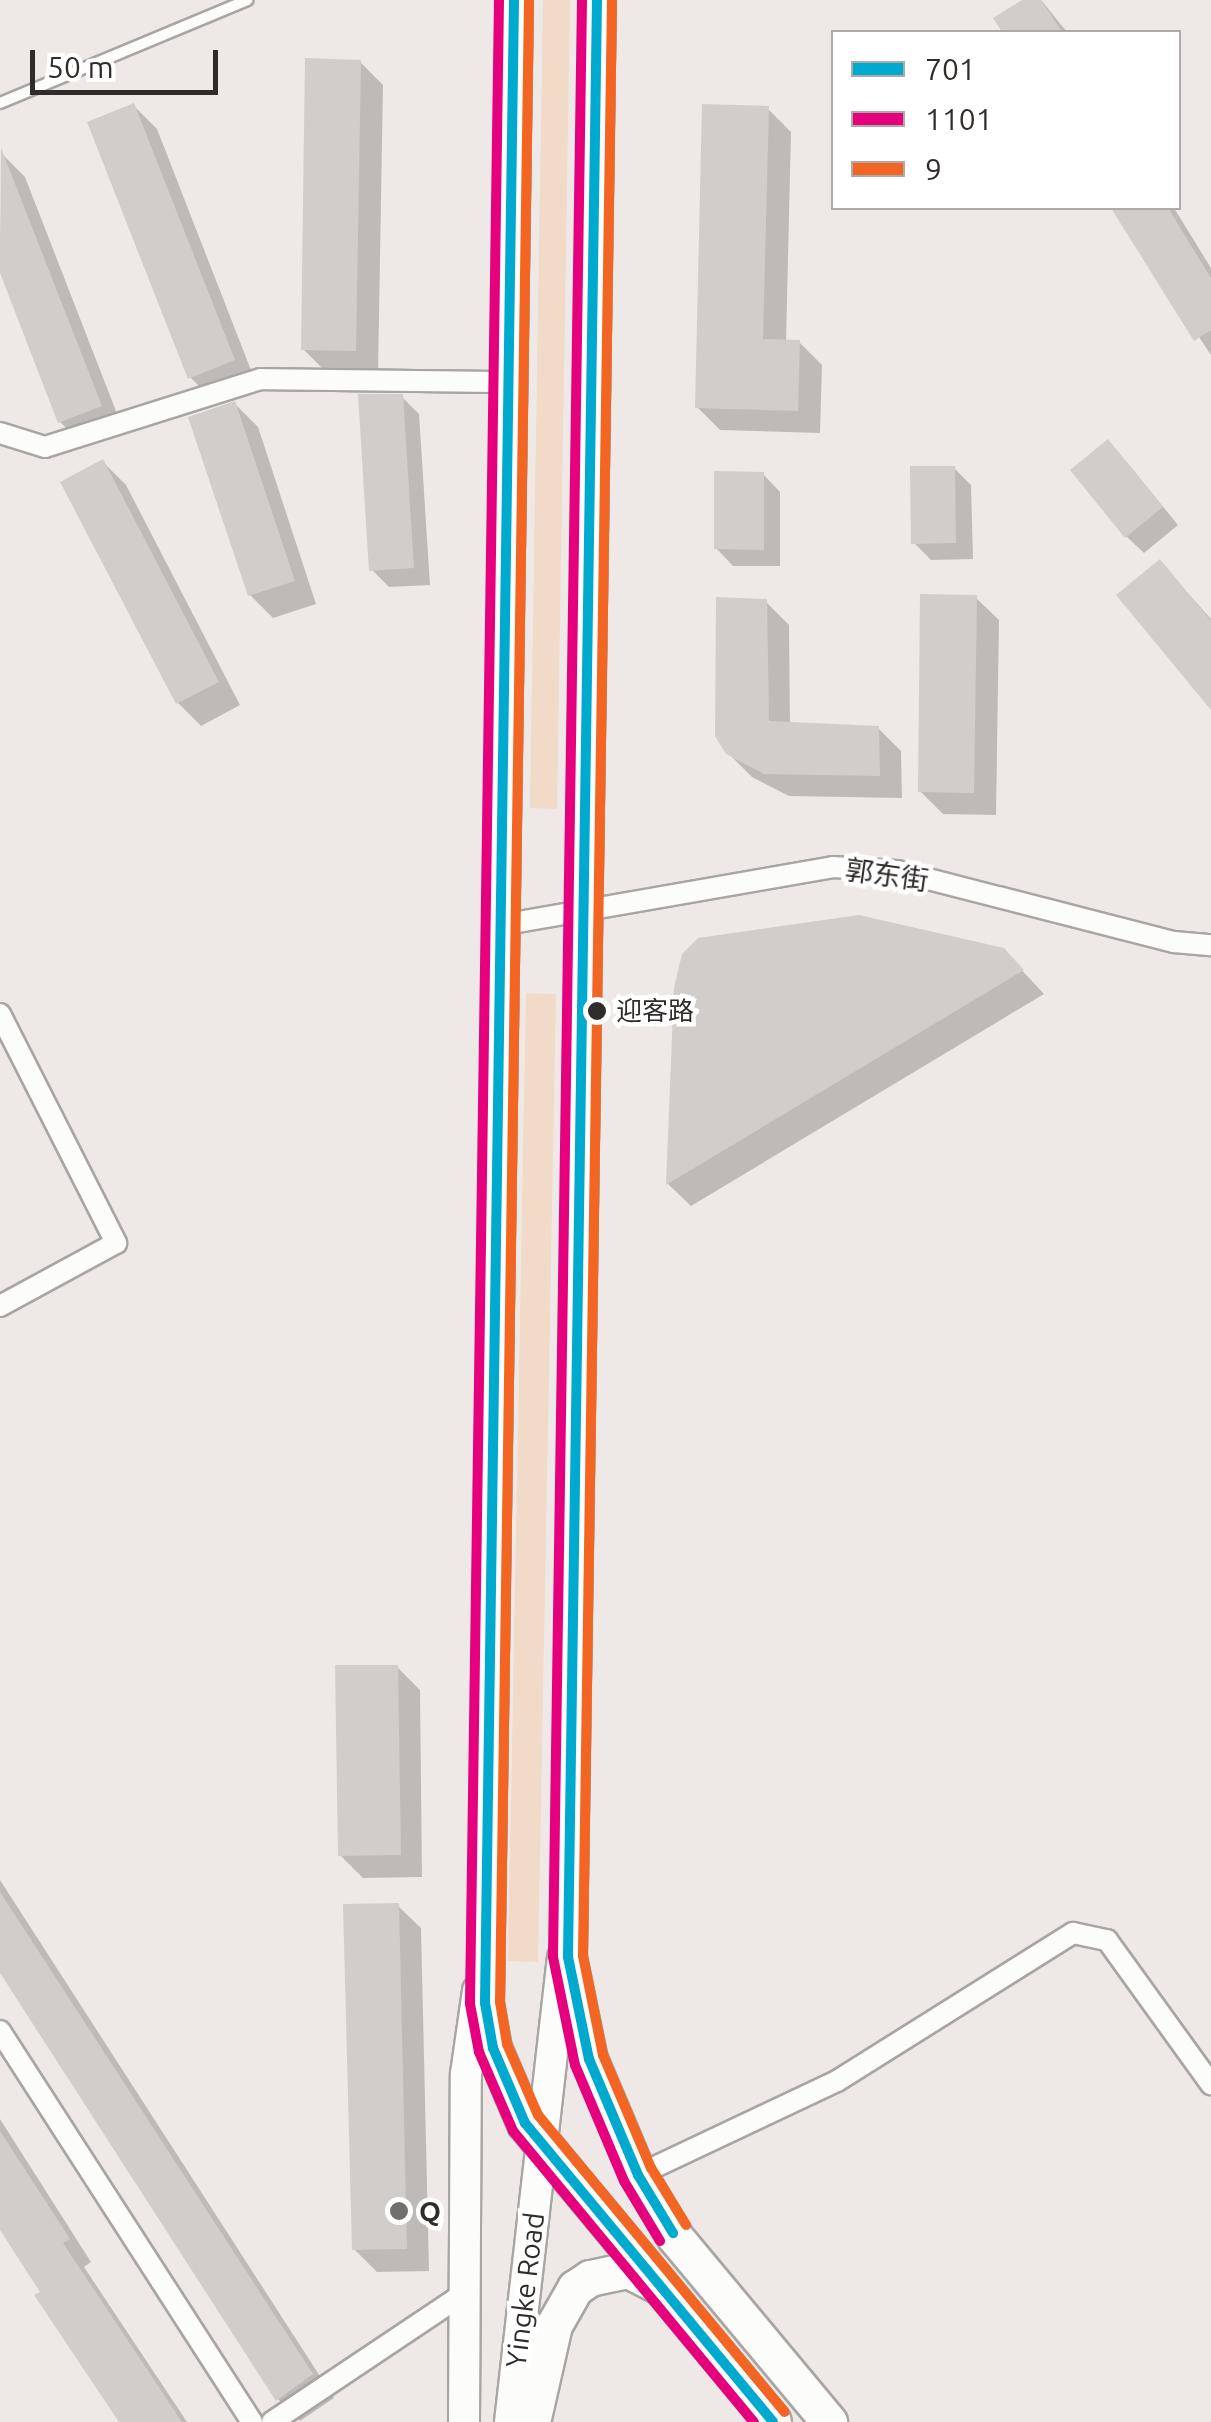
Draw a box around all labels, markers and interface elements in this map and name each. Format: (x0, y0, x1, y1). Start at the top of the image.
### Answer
scale bar (35, 30, 222, 92)
legend (831, 30, 1181, 210)
text: 50 m (47, 50, 114, 84)
text: 701 (925, 52, 976, 86)
text: 1101 (925, 102, 993, 136)
text: 9 (925, 152, 942, 186)
street label: 郭东街 (843, 853, 931, 897)
place label: 迎客路 (616, 995, 694, 1027)
marker: 迎客路 (587, 1001, 607, 1021)
place label: Q (419, 2194, 441, 2228)
marker: Q (388, 2200, 410, 2222)
street label: Yingke Road (499, 2210, 551, 2370)

